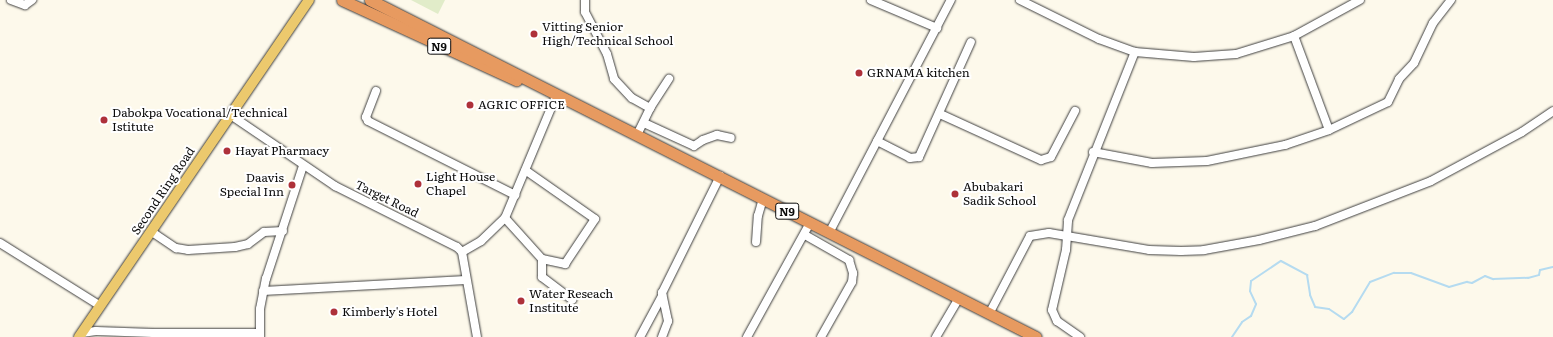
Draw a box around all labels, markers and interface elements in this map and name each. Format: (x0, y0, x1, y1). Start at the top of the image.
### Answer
place label: Vitting Senior High/Technical School (542, 20, 673, 48)
marker: Vitting Senior High/Technical School (529, 29, 539, 39)
road number: N9 (427, 37, 451, 55)
place label: GRNAMA kitchen (867, 66, 970, 80)
marker: GRNAMA kitchen (854, 68, 864, 78)
place label: AGRIC OFFICE (478, 98, 565, 112)
marker: AGRIC OFFICE (465, 100, 475, 110)
place label: Dabokpa Vocational/Technical Istitute (112, 106, 287, 134)
marker: Dabokpa Vocational/Technical Istitute (99, 115, 109, 125)
street label: Second Ring Road (128, 144, 198, 238)
place label: Hayat Pharmacy (235, 144, 329, 158)
marker: Hayat Pharmacy (222, 146, 232, 156)
place label: Light House Chapel (426, 170, 495, 198)
place label: Daavis Special Inn (220, 171, 284, 199)
street label: Target Road (353, 177, 421, 221)
marker: Light House Chapel (413, 179, 423, 189)
marker: Daavis Special Inn (287, 180, 297, 190)
place label: Abubakari Sadik School (963, 180, 1036, 208)
marker: Abubakari Sadik School (950, 189, 960, 199)
road number: N9 (775, 202, 799, 220)
place label: Water Reseach Institute (529, 287, 613, 315)
marker: Water Reseach Institute (516, 296, 526, 306)
place label: Kimberly's Hotel (342, 305, 438, 319)
marker: Kimberly's Hotel (329, 307, 339, 317)

